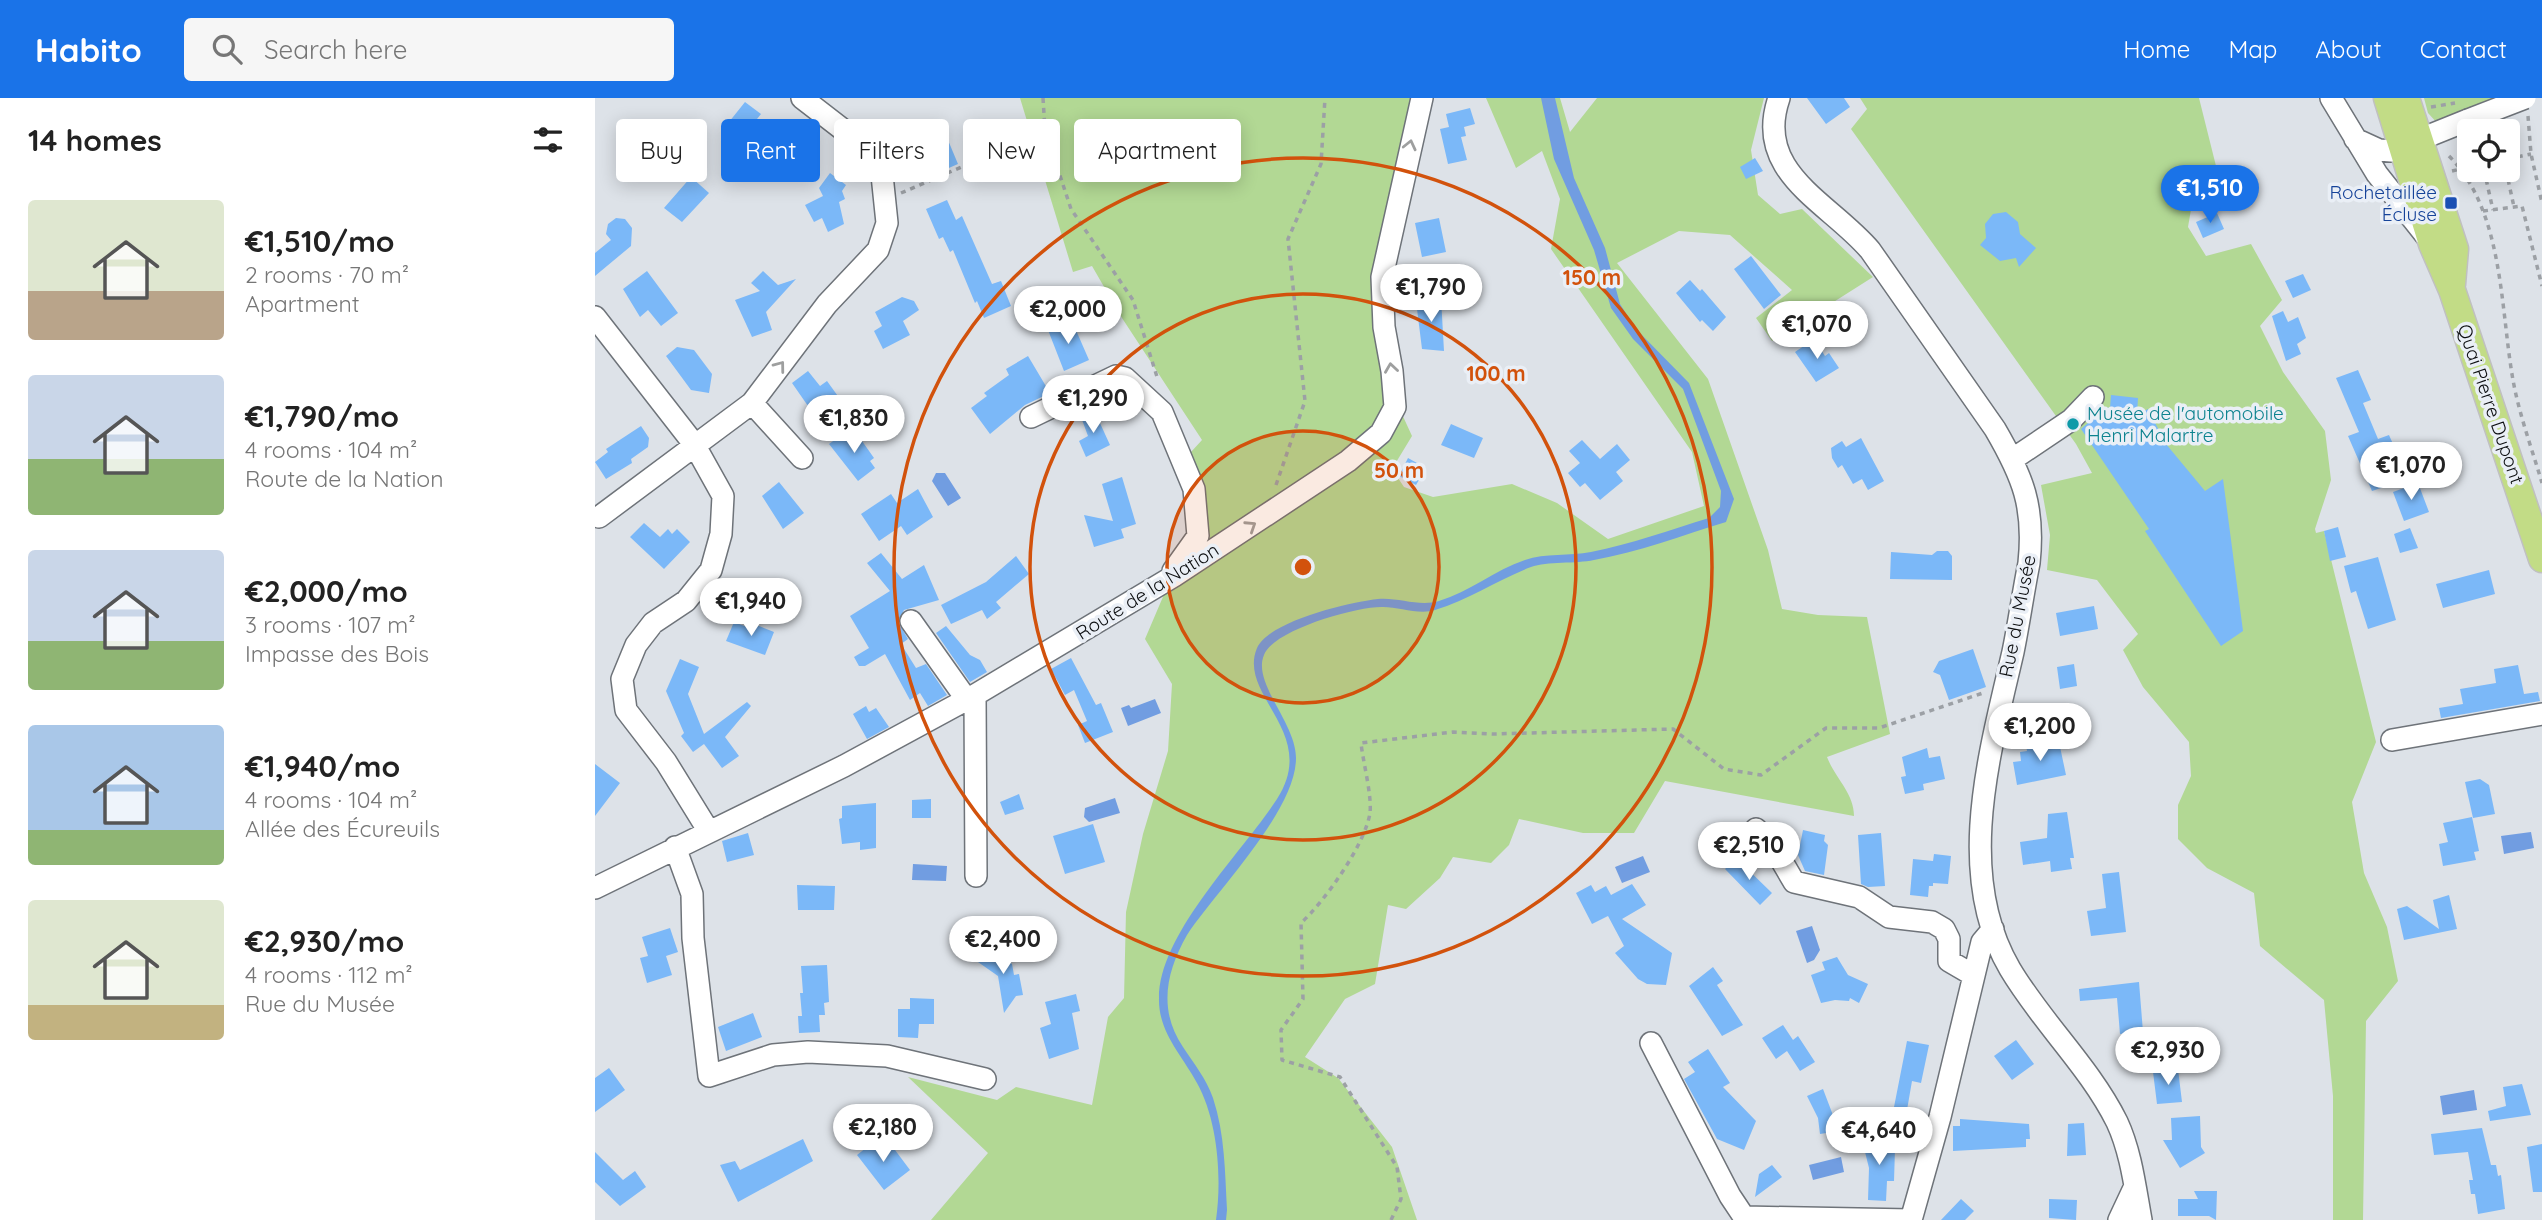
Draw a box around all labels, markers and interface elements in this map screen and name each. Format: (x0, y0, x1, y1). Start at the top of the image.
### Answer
search box (184, 18, 674, 81)
text: Habito (35, 29, 142, 70)
icon: search (208, 30, 246, 68)
text: Search here (264, 33, 407, 66)
text: Home (2123, 34, 2190, 64)
text: Map (2228, 34, 2277, 64)
text: About (2315, 34, 2382, 64)
text: Contact (2420, 34, 2507, 64)
chip: Buy (616, 119, 707, 182)
chip: Rent (721, 119, 820, 182)
chip: Filters (834, 119, 949, 182)
chip: New (963, 119, 1060, 182)
chip: Apartment (1074, 119, 1241, 182)
map controls (2457, 119, 2520, 182)
button: locate (2457, 119, 2520, 182)
text: 14 homes (28, 121, 162, 159)
icon: filters (529, 121, 567, 159)
one-way arrow (1402, 139, 1417, 151)
pin: €1,510 (2153, 166, 2267, 225)
text: €1,510 (2177, 173, 2243, 202)
place label: Rochetaillée Écluse (2329, 180, 2437, 226)
marker: Rochetaillée Écluse (2443, 195, 2459, 211)
text: €1,510/mo (245, 222, 395, 260)
icon: home (84, 228, 168, 312)
text: 2 rooms · 70 m² (245, 260, 409, 289)
pin: €1,790 (1374, 264, 1488, 324)
text: 150 m (1563, 264, 1621, 290)
text: €1,790 (1396, 272, 1466, 301)
pin: €2,000 (1011, 286, 1125, 346)
text: Apartment (245, 289, 359, 318)
text: €2,000 (1030, 294, 1106, 323)
pin: €1,070 (1760, 302, 1874, 361)
text: €1,070 (1782, 309, 1852, 338)
street label: Quai Pierre Dupont (2452, 321, 2530, 487)
text: 100 m (1466, 360, 1526, 386)
one-way arrow (772, 361, 785, 374)
one-way arrow (1384, 363, 1399, 374)
pin: €1,290 (1036, 376, 1150, 435)
text: €1,290 (1058, 383, 1128, 412)
pin: €1,830 (797, 396, 911, 455)
text: €1,790/mo (245, 397, 399, 435)
place label: Musée de l'automobile Henri Malartre (2087, 401, 2284, 447)
icon: home (84, 403, 168, 487)
text: €1,830 (820, 403, 888, 432)
marker: Musée de l'automobile Henri Malartre (2065, 416, 2081, 432)
text: 4 rooms · 104 m² (245, 435, 417, 464)
pin: €1,070 (2354, 442, 2468, 502)
text: €1,070 (2376, 450, 2446, 479)
text: 50 m (1374, 457, 1424, 483)
text: Route de la Nation (245, 464, 444, 493)
one-way arrow (1244, 521, 1257, 534)
street label: Route de la Nation (1071, 537, 1223, 645)
street label: Rue du Musée (1993, 553, 2041, 679)
centre of rings (1291, 555, 1315, 579)
text: €2,000/mo (245, 572, 408, 610)
icon: home (84, 578, 168, 662)
pin: €1,940 (694, 578, 808, 638)
text: €1,940 (716, 586, 786, 615)
text: 3 rooms · 107 m² (245, 610, 416, 639)
text: Impasse des Bois (245, 639, 429, 668)
pin: €1,200 (1983, 704, 2097, 763)
text: €1,200 (2004, 711, 2076, 740)
text: €1,940/mo (245, 747, 400, 785)
icon: home (84, 753, 168, 837)
text: 4 rooms · 104 m² (245, 785, 417, 814)
text: Allée des Écureuils (245, 814, 440, 843)
pin: €2,510 (1692, 822, 1806, 882)
text: €2,510 (1714, 830, 1784, 859)
pin: €2,400 (946, 916, 1060, 976)
text: €2,930/mo (245, 922, 404, 960)
text: €2,400 (965, 924, 1041, 953)
icon: home (84, 928, 168, 1012)
text: 4 rooms · 112 m² (245, 960, 413, 989)
text: Rue du Musée (245, 989, 395, 1018)
pin: €2,930 (2111, 1028, 2225, 1087)
text: €2,930 (2131, 1035, 2205, 1064)
pin: €2,180 (826, 1104, 940, 1164)
pin: €4,640 (1822, 1108, 1936, 1167)
text: €2,180 (849, 1112, 917, 1141)
text: €4,640 (1842, 1115, 1916, 1144)

